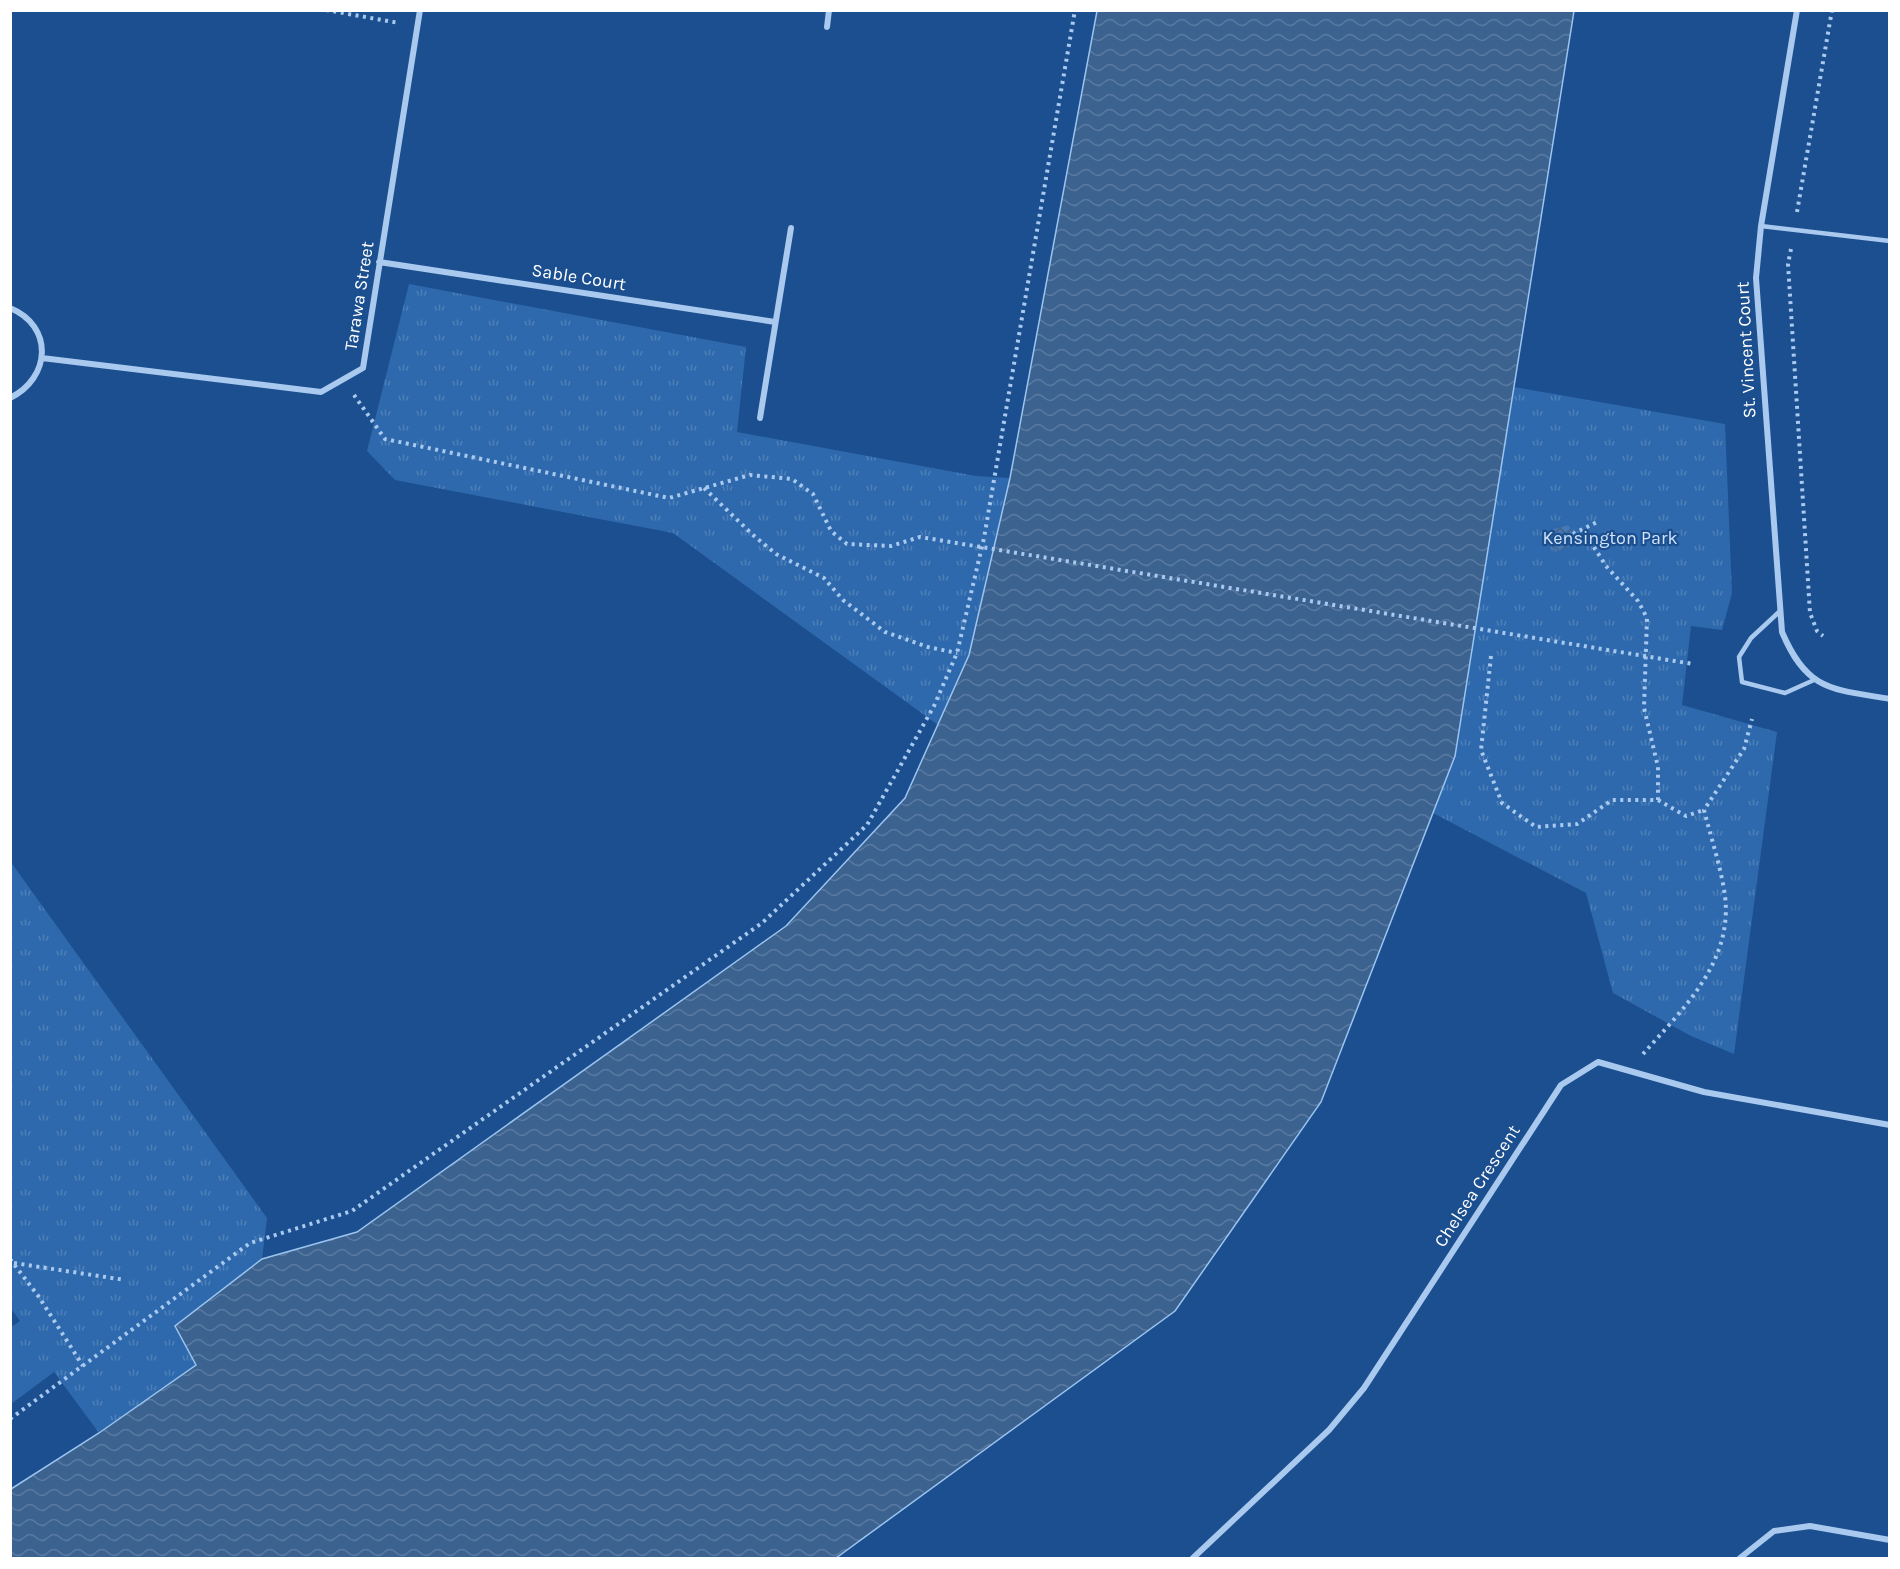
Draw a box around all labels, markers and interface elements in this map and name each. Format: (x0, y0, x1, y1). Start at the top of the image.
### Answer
street label: Tarawa Street (339, 240, 379, 352)
street label: Sable Court (530, 259, 628, 295)
street label: St. Vincent Court (1731, 281, 1761, 419)
park label: Kensington Park (1542, 527, 1678, 549)
street label: Chelsea Crescent (1429, 1120, 1525, 1251)

